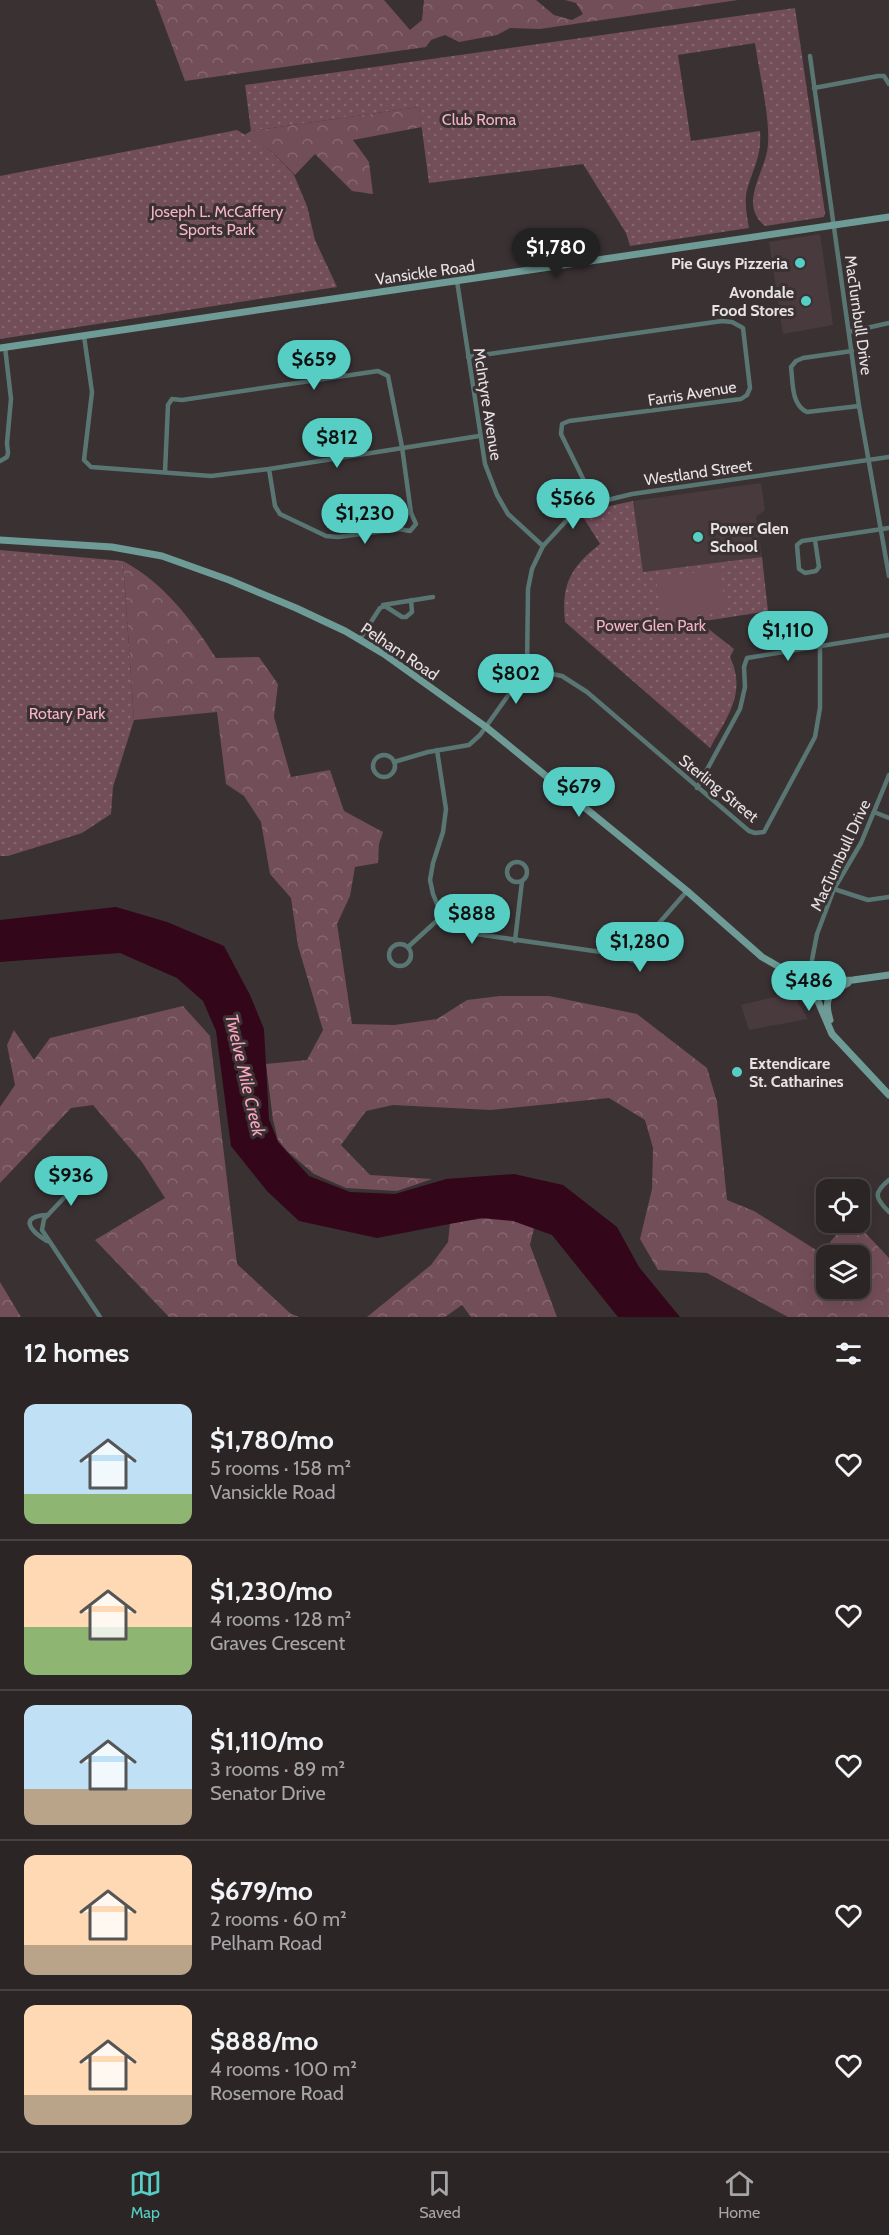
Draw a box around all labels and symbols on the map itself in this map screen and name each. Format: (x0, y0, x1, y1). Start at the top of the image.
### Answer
park label: Club Roma (442, 110, 516, 129)
park label: Joseph L. McCaffery Sports Park (150, 202, 283, 239)
pin: $1,780 (507, 228, 605, 279)
place label: Pie Guys Pizzeria (671, 254, 788, 273)
street label: MacTurnbull Drive (841, 254, 876, 376)
street label: Vansickle Road (374, 256, 476, 289)
marker: Pie Guys Pizzeria (793, 256, 807, 270)
place label: Avondale Food Stores (711, 283, 794, 320)
marker: Avondale Food Stores (799, 294, 813, 308)
pin: $659 (278, 340, 350, 391)
street label: McIntyre Avenue (469, 347, 506, 462)
street label: Farris Avenue (646, 377, 738, 410)
pin: $812 (301, 418, 373, 469)
street label: Westland Street (643, 455, 754, 489)
pin: $566 (537, 479, 609, 530)
pin: $1,230 (316, 494, 414, 545)
place label: Power Glen School (710, 519, 789, 556)
marker: Power Glen School (691, 530, 705, 544)
pin: $1,110 (739, 611, 837, 662)
park label: Power Glen Park (596, 616, 707, 635)
street label: Pelham Road (357, 618, 442, 684)
pin: $802 (480, 654, 552, 705)
park label: Rotary Park (29, 704, 106, 723)
street label: Sterling Street (675, 751, 763, 827)
pin: $679 (543, 767, 615, 818)
street label: MacTurnbull Drive (806, 797, 875, 914)
pin: $888 (436, 894, 508, 945)
pin: $1,280 (591, 922, 689, 973)
pin: $486 (773, 961, 845, 1012)
water label: Twelve Mile Creek (220, 1012, 270, 1140)
place label: Extendicare St. Catharines (749, 1054, 844, 1091)
marker: Extendicare St. Catharines (730, 1065, 744, 1079)
pin: $936 (35, 1156, 107, 1207)

